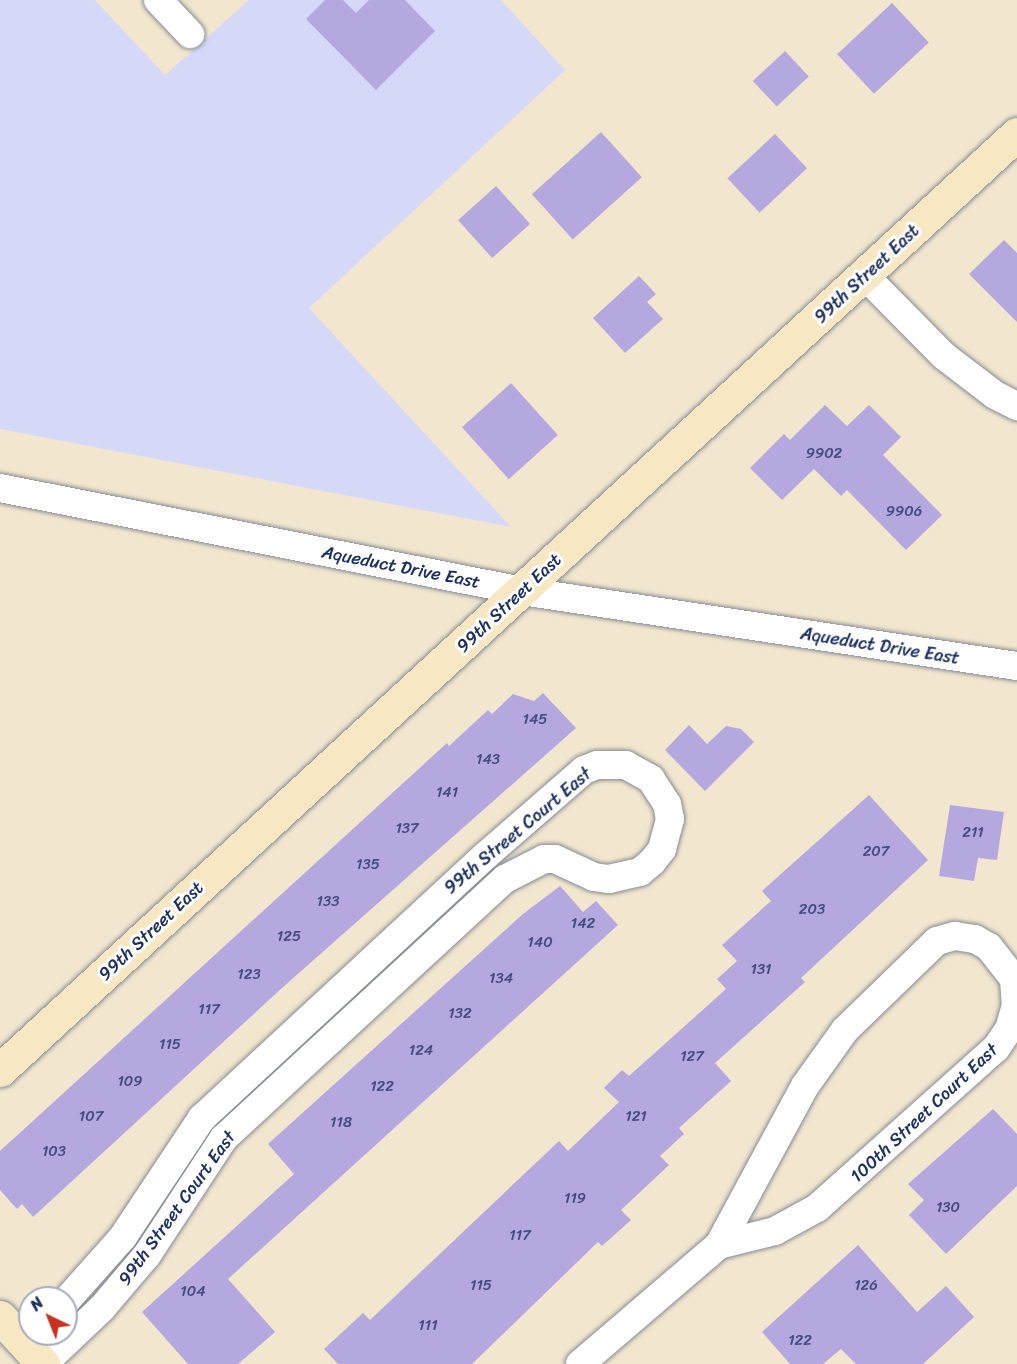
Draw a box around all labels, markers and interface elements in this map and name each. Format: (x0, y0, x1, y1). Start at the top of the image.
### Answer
street label: 99th Street East (810, 220, 924, 328)
house number: 9902 (806, 445, 842, 463)
house number: 9906 (886, 503, 922, 521)
street label: Aqueduct Drive East (320, 541, 482, 593)
street label: 99th Street East (452, 549, 566, 657)
street label: Aqueduct Drive East (799, 623, 961, 669)
house number: 145 (523, 711, 547, 729)
house number: 143 (476, 751, 500, 769)
street label: 99th Street Court East (440, 763, 596, 899)
house number: 141 (436, 784, 458, 802)
house number: 137 (395, 820, 419, 838)
house number: 211 (962, 824, 984, 842)
house number: 207 (863, 843, 889, 861)
house number: 135 (356, 856, 380, 874)
street label: 99th Street East (94, 877, 208, 985)
house number: 133 (317, 893, 339, 911)
house number: 203 (799, 901, 825, 919)
house number: 142 (571, 915, 595, 933)
house number: 125 (277, 928, 301, 946)
house number: 140 (527, 934, 553, 952)
house number: 131 (750, 961, 772, 979)
house number: 123 (237, 966, 261, 984)
house number: 134 (489, 970, 513, 988)
house number: 117 (198, 1001, 220, 1019)
house number: 132 (448, 1005, 472, 1023)
house number: 115 (159, 1036, 181, 1054)
street label: 100th Street Court East (845, 1039, 1003, 1187)
house number: 124 (409, 1042, 433, 1060)
house number: 127 (680, 1048, 704, 1066)
house number: 109 (117, 1073, 143, 1091)
house number: 122 (370, 1078, 394, 1096)
house number: 107 (79, 1108, 103, 1126)
house number: 121 (625, 1108, 647, 1126)
house number: 118 (330, 1114, 352, 1132)
street label: 99th Street Court East (114, 1126, 240, 1290)
house number: 103 (42, 1143, 66, 1161)
house number: 119 (564, 1190, 586, 1208)
house number: 130 (936, 1199, 960, 1217)
house number: 117 (509, 1227, 531, 1245)
house number: 115 (470, 1277, 492, 1295)
house number: 126 (854, 1277, 878, 1295)
house number: 104 (180, 1283, 206, 1301)
north arrow (18, 1286, 78, 1346)
text: N (23, 1290, 51, 1318)
house number: 111 (418, 1317, 438, 1335)
house number: 122 (788, 1332, 812, 1350)

